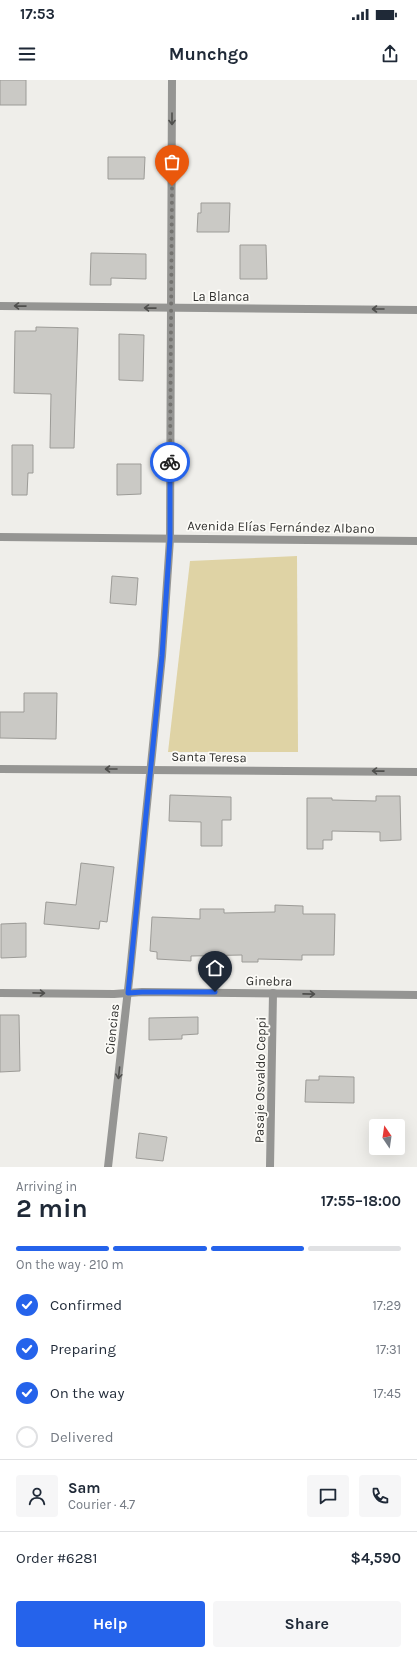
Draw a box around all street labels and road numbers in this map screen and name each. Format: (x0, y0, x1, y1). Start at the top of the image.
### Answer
street label: La Blanca (193, 289, 249, 304)
street label: Avenida Elías Fernández Albano (187, 518, 375, 536)
street label: Santa Teresa (171, 749, 247, 765)
street label: Ginebra (246, 973, 292, 989)
street label: Ciencias (102, 1003, 122, 1055)
street label: Pasaje Osvaldo Ceppi (251, 1017, 269, 1143)

